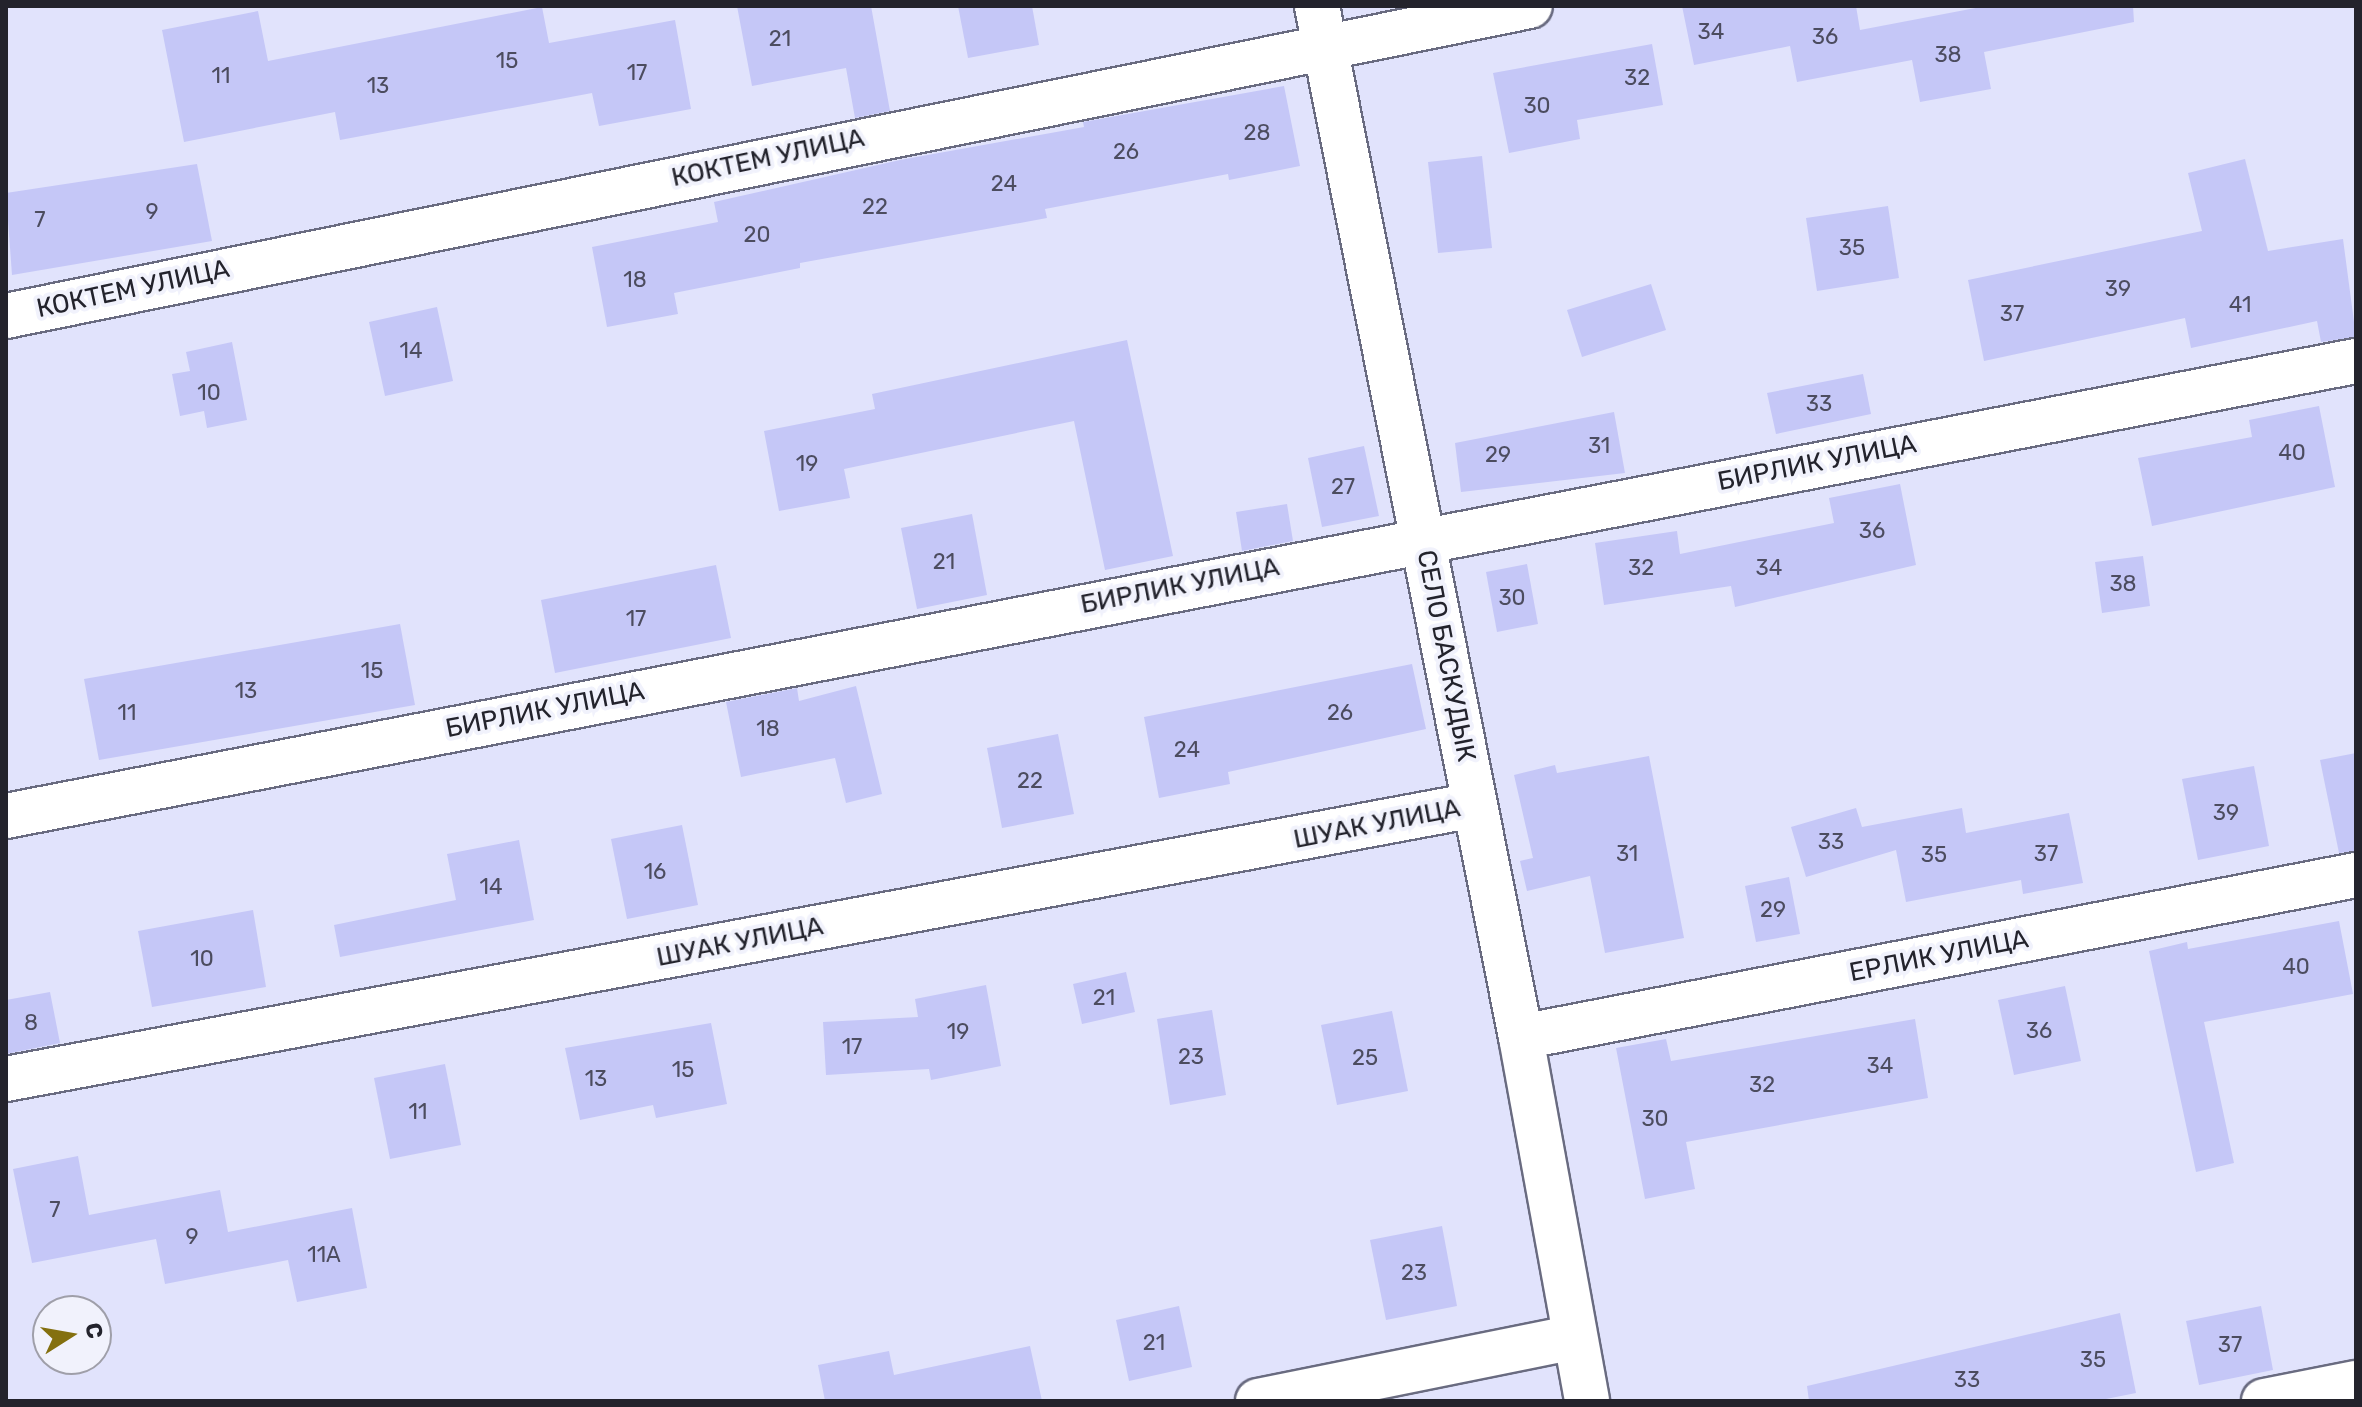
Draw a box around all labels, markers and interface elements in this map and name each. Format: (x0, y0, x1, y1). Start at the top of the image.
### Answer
house number: 34 (1698, 19, 1724, 45)
house number: 36 (1812, 24, 1838, 50)
house number: 21 (769, 26, 791, 52)
house number: 38 (1934, 42, 1962, 68)
house number: 15 (496, 48, 518, 74)
house number: 17 (627, 60, 647, 86)
house number: 11 (212, 63, 230, 89)
house number: 32 (1624, 65, 1650, 91)
house number: 13 (367, 73, 389, 99)
house number: 30 (1523, 93, 1551, 119)
house number: 28 (1244, 120, 1270, 146)
street label: КОКТЕМ УЛИЦА (669, 122, 867, 194)
house number: 26 (1113, 139, 1139, 165)
house number: 24 (991, 171, 1017, 197)
house number: 22 (862, 194, 888, 220)
house number: 9 (145, 199, 159, 225)
house number: 7 (34, 207, 46, 233)
house number: 20 (744, 222, 770, 248)
house number: 35 (1839, 235, 1865, 261)
street label: КОКТЕМ УЛИЦА (34, 253, 232, 325)
house number: 18 (623, 267, 647, 293)
house number: 39 (2105, 276, 2131, 302)
house number: 41 (2229, 292, 2251, 318)
house number: 37 (2000, 301, 2024, 327)
house number: 14 (399, 338, 423, 364)
house number: 10 (197, 380, 221, 406)
house number: 33 (1806, 391, 1832, 417)
street label: БИРЛИК УЛИЦА (1715, 428, 1919, 498)
house number: 31 (1588, 433, 1610, 459)
house number: 40 (2278, 440, 2306, 466)
house number: 29 (1485, 442, 1511, 468)
house number: 19 (796, 451, 818, 477)
house number: 27 (1331, 474, 1355, 500)
house number: 36 (1859, 518, 1885, 544)
street label: СЕЛО БАСКУДЫК (1410, 547, 1482, 765)
house number: 21 (933, 549, 955, 575)
street label: БИРЛИК УЛИЦА (1078, 551, 1282, 621)
house number: 32 (1628, 555, 1654, 581)
house number: 34 (1756, 555, 1782, 581)
house number: 38 (2109, 571, 2137, 597)
house number: 30 (1498, 585, 1526, 611)
house number: 17 (626, 606, 646, 632)
house number: 15 (361, 658, 383, 684)
street label: БИРЛИК УЛИЦА (443, 675, 647, 745)
house number: 13 (235, 678, 257, 704)
house number: 11 (118, 700, 136, 726)
house number: 26 (1327, 700, 1353, 726)
house number: 18 (756, 716, 780, 742)
house number: 24 (1174, 737, 1200, 763)
house number: 22 (1017, 768, 1043, 794)
street label: ШУАК УЛИЦА (1291, 793, 1463, 855)
house number: 39 (2213, 800, 2239, 826)
house number: 33 (1818, 829, 1844, 855)
house number: 31 (1616, 841, 1638, 867)
house number: 37 (2034, 841, 2058, 867)
house number: 35 (1921, 842, 1947, 868)
house number: 16 (644, 859, 666, 885)
house number: 14 (479, 874, 503, 900)
house number: 29 (1760, 897, 1786, 923)
street label: ШУАК УЛИЦА (654, 911, 826, 973)
street label: ЕРЛИК УЛИЦА (1847, 923, 2031, 989)
house number: 10 (190, 946, 214, 972)
house number: 40 (2282, 954, 2310, 980)
house number: 21 (1093, 985, 1115, 1011)
house number: 8 (24, 1010, 38, 1036)
house number: 36 (2026, 1018, 2052, 1044)
house number: 19 (947, 1019, 969, 1045)
house number: 17 (842, 1034, 862, 1060)
house number: 23 (1178, 1044, 1204, 1070)
house number: 25 (1352, 1045, 1378, 1071)
house number: 34 (1867, 1053, 1893, 1079)
house number: 15 (672, 1057, 694, 1083)
house number: 13 (585, 1066, 607, 1092)
house number: 32 (1749, 1072, 1775, 1098)
house number: 11 (409, 1099, 427, 1125)
house number: 30 (1641, 1106, 1669, 1132)
house number: 7 (49, 1197, 61, 1223)
house number: 9 (185, 1224, 199, 1250)
house number: 11А (307, 1242, 341, 1268)
house number: 23 (1401, 1260, 1427, 1286)
north arrow (32, 1295, 112, 1375)
text: С (79, 1321, 109, 1341)
house number: 21 (1143, 1330, 1165, 1356)
house number: 37 (2218, 1332, 2242, 1358)
house number: 35 (2080, 1347, 2106, 1373)
house number: 33 (1954, 1367, 1980, 1393)

